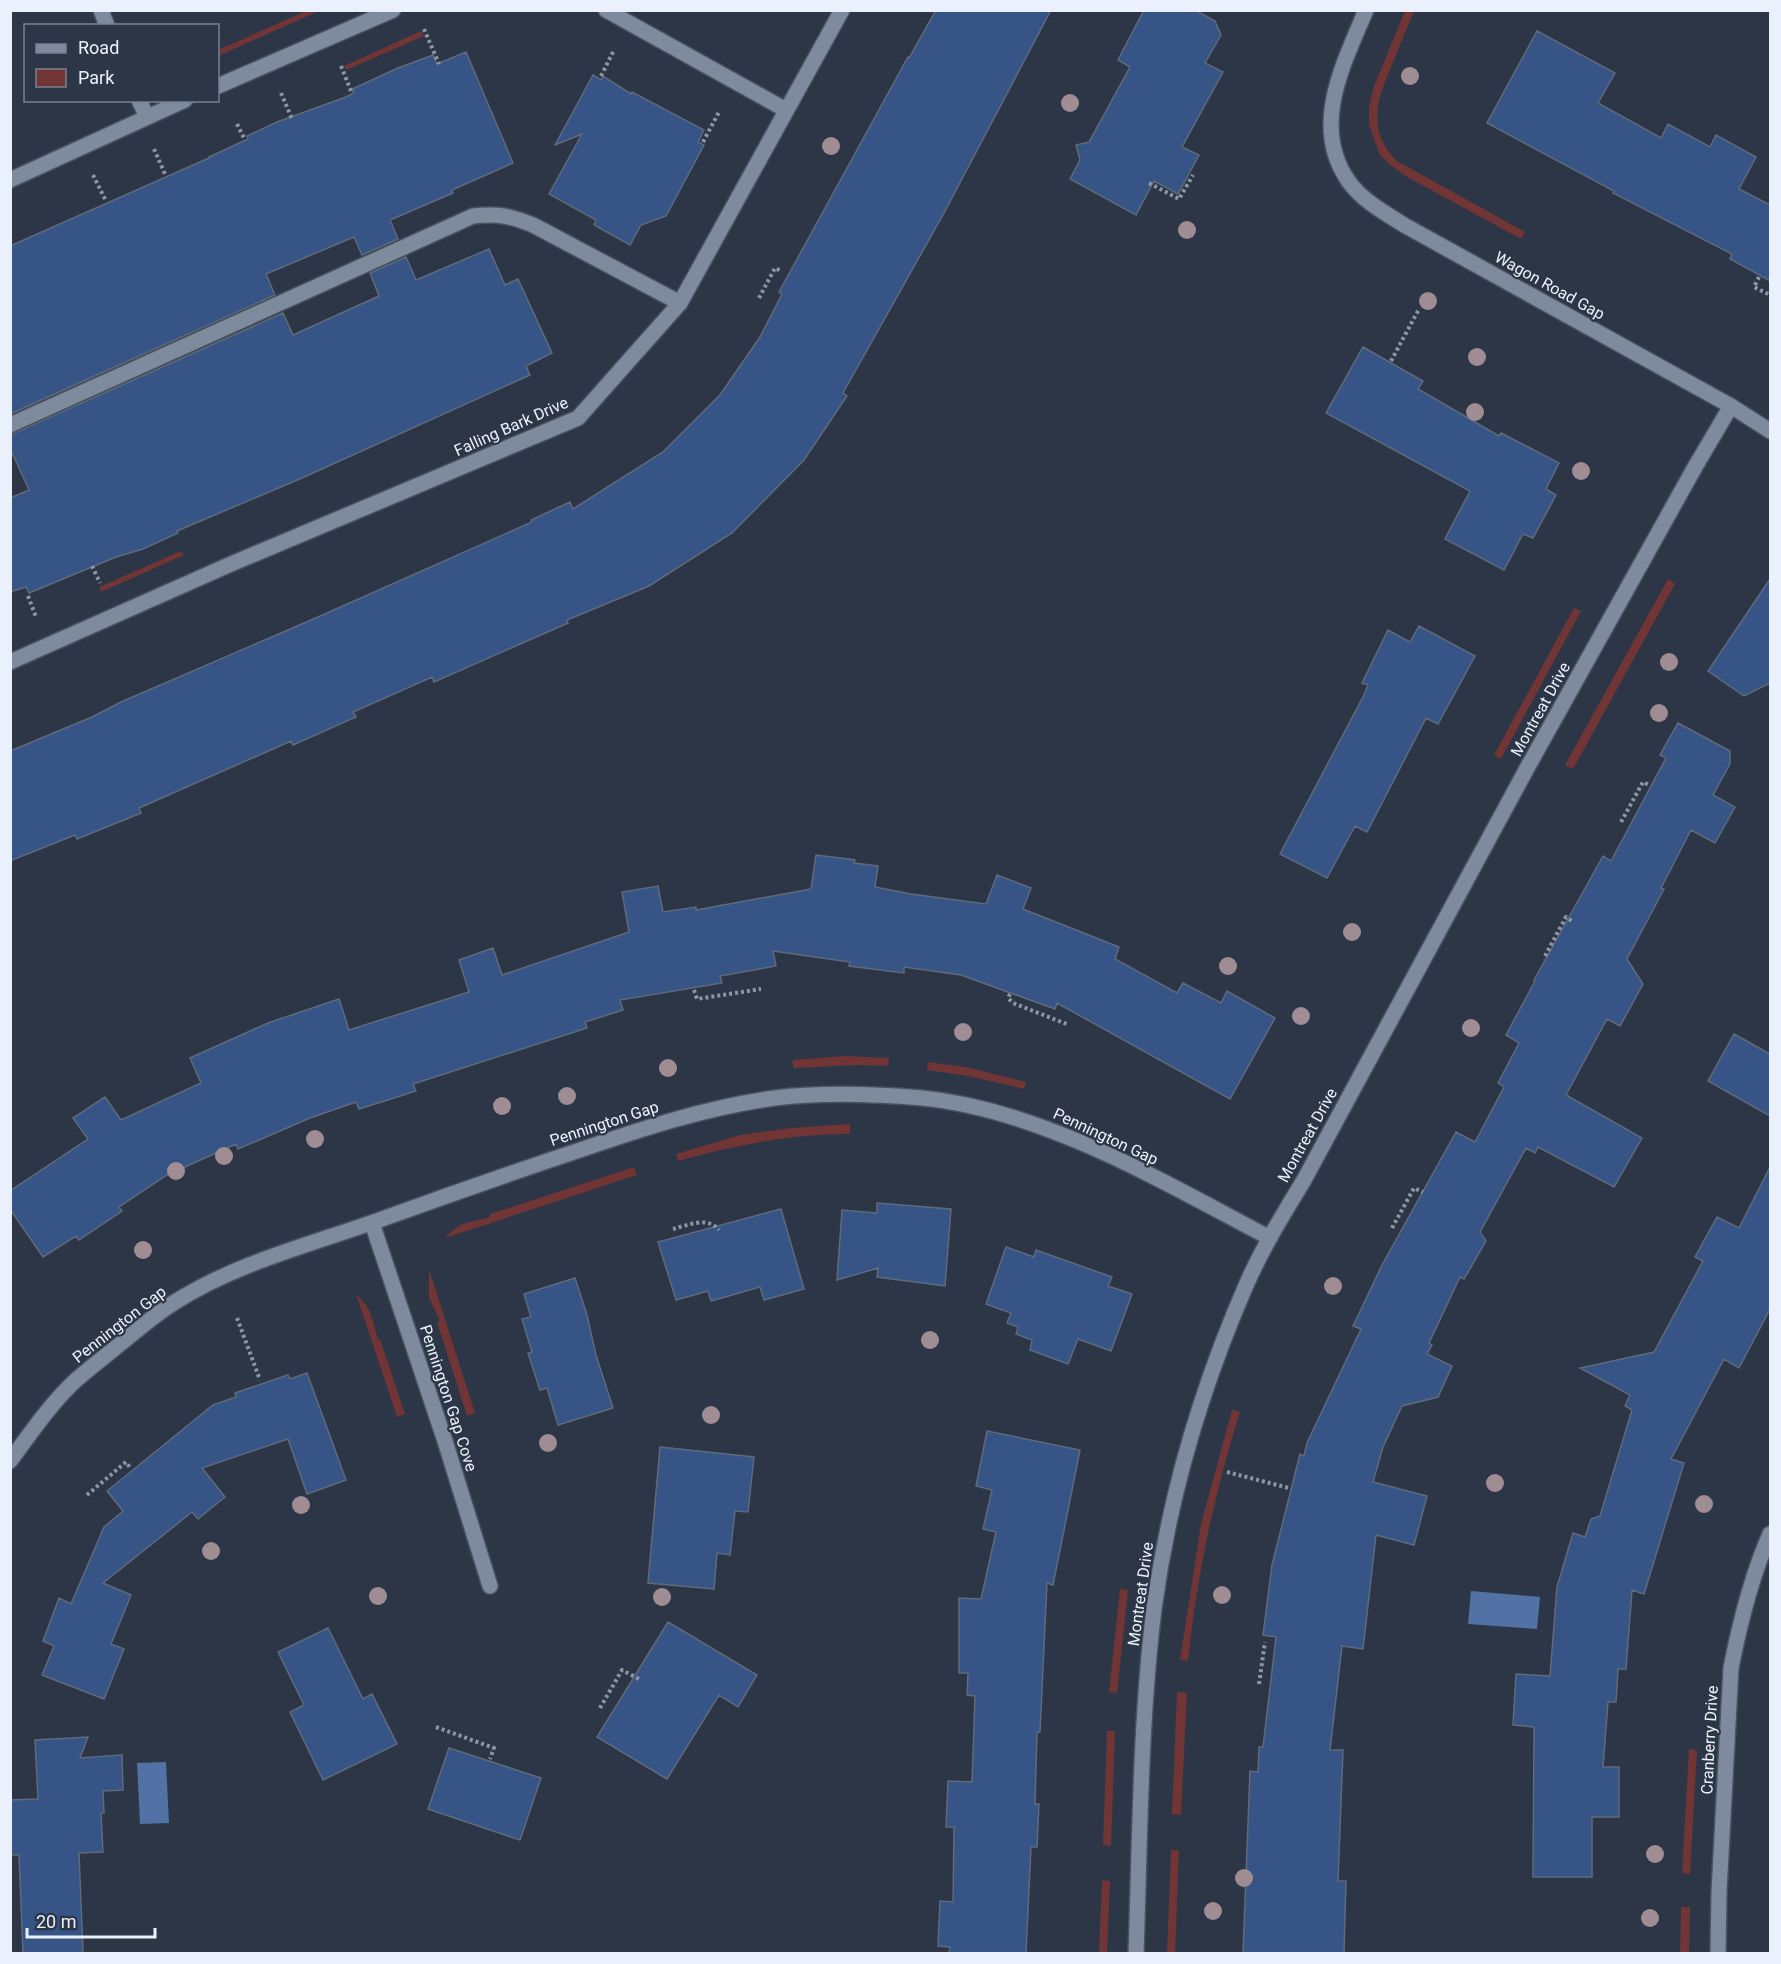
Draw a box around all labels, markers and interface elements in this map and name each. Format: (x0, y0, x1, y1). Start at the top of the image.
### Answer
legend (24, 24, 219, 102)
text: Road (78, 37, 119, 58)
text: Park (78, 67, 115, 88)
street label: Wagon Road Gap (1491, 247, 1608, 324)
street label: Falling Bark Drive (451, 393, 571, 460)
street label: Montreat Drive (1507, 659, 1574, 760)
street label: Montreat Drive (1274, 1085, 1341, 1186)
street label: Pennington Gap (547, 1097, 661, 1150)
street label: Pennington Gap (1050, 1104, 1161, 1169)
street label: Pennington Gap (69, 1282, 170, 1367)
street label: Pennington Gap Cove (416, 1322, 481, 1474)
street label: Montreat Drive (1124, 1541, 1157, 1647)
street label: Cranberry Drive (1697, 1685, 1722, 1795)
scale bar (27, 1901, 154, 1939)
text: 20 m (36, 1911, 76, 1932)

